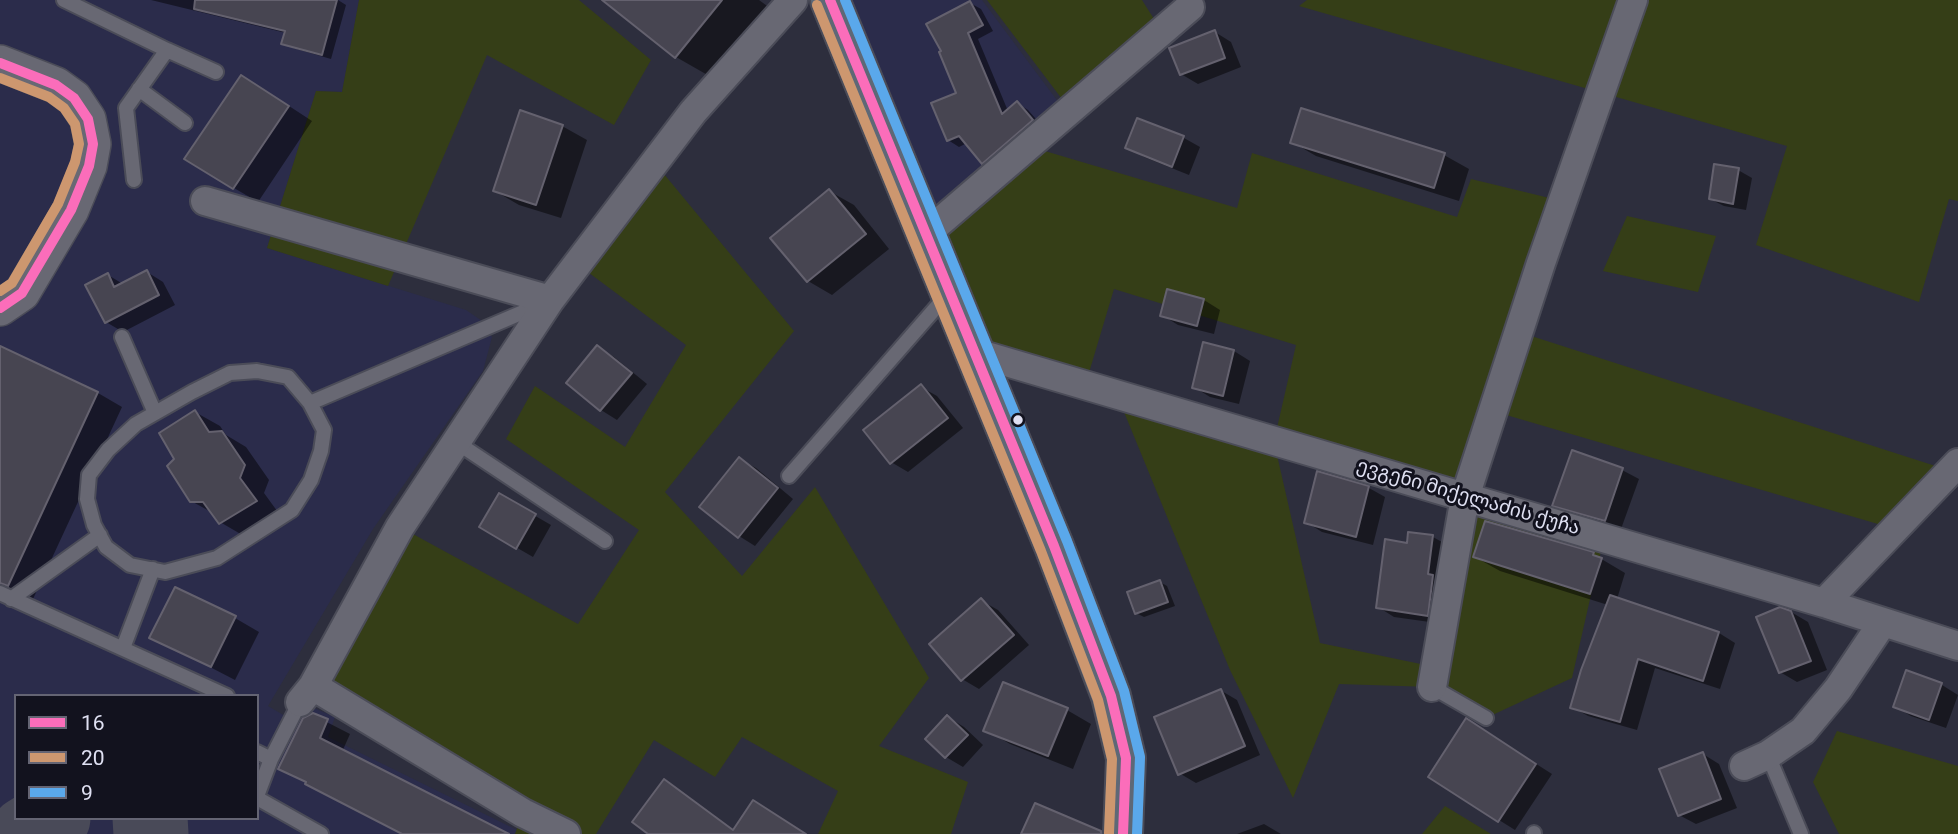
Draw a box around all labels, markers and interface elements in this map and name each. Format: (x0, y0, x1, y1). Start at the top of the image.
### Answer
unlabelled marker (1011, 413, 1025, 427)
street label: ევგენი მიქელაძის ქუჩა (1354, 455, 1582, 541)
legend (14, 694, 259, 820)
text: 16 (81, 711, 105, 735)
text: 20 (81, 746, 105, 770)
text: 9 (81, 781, 93, 805)

